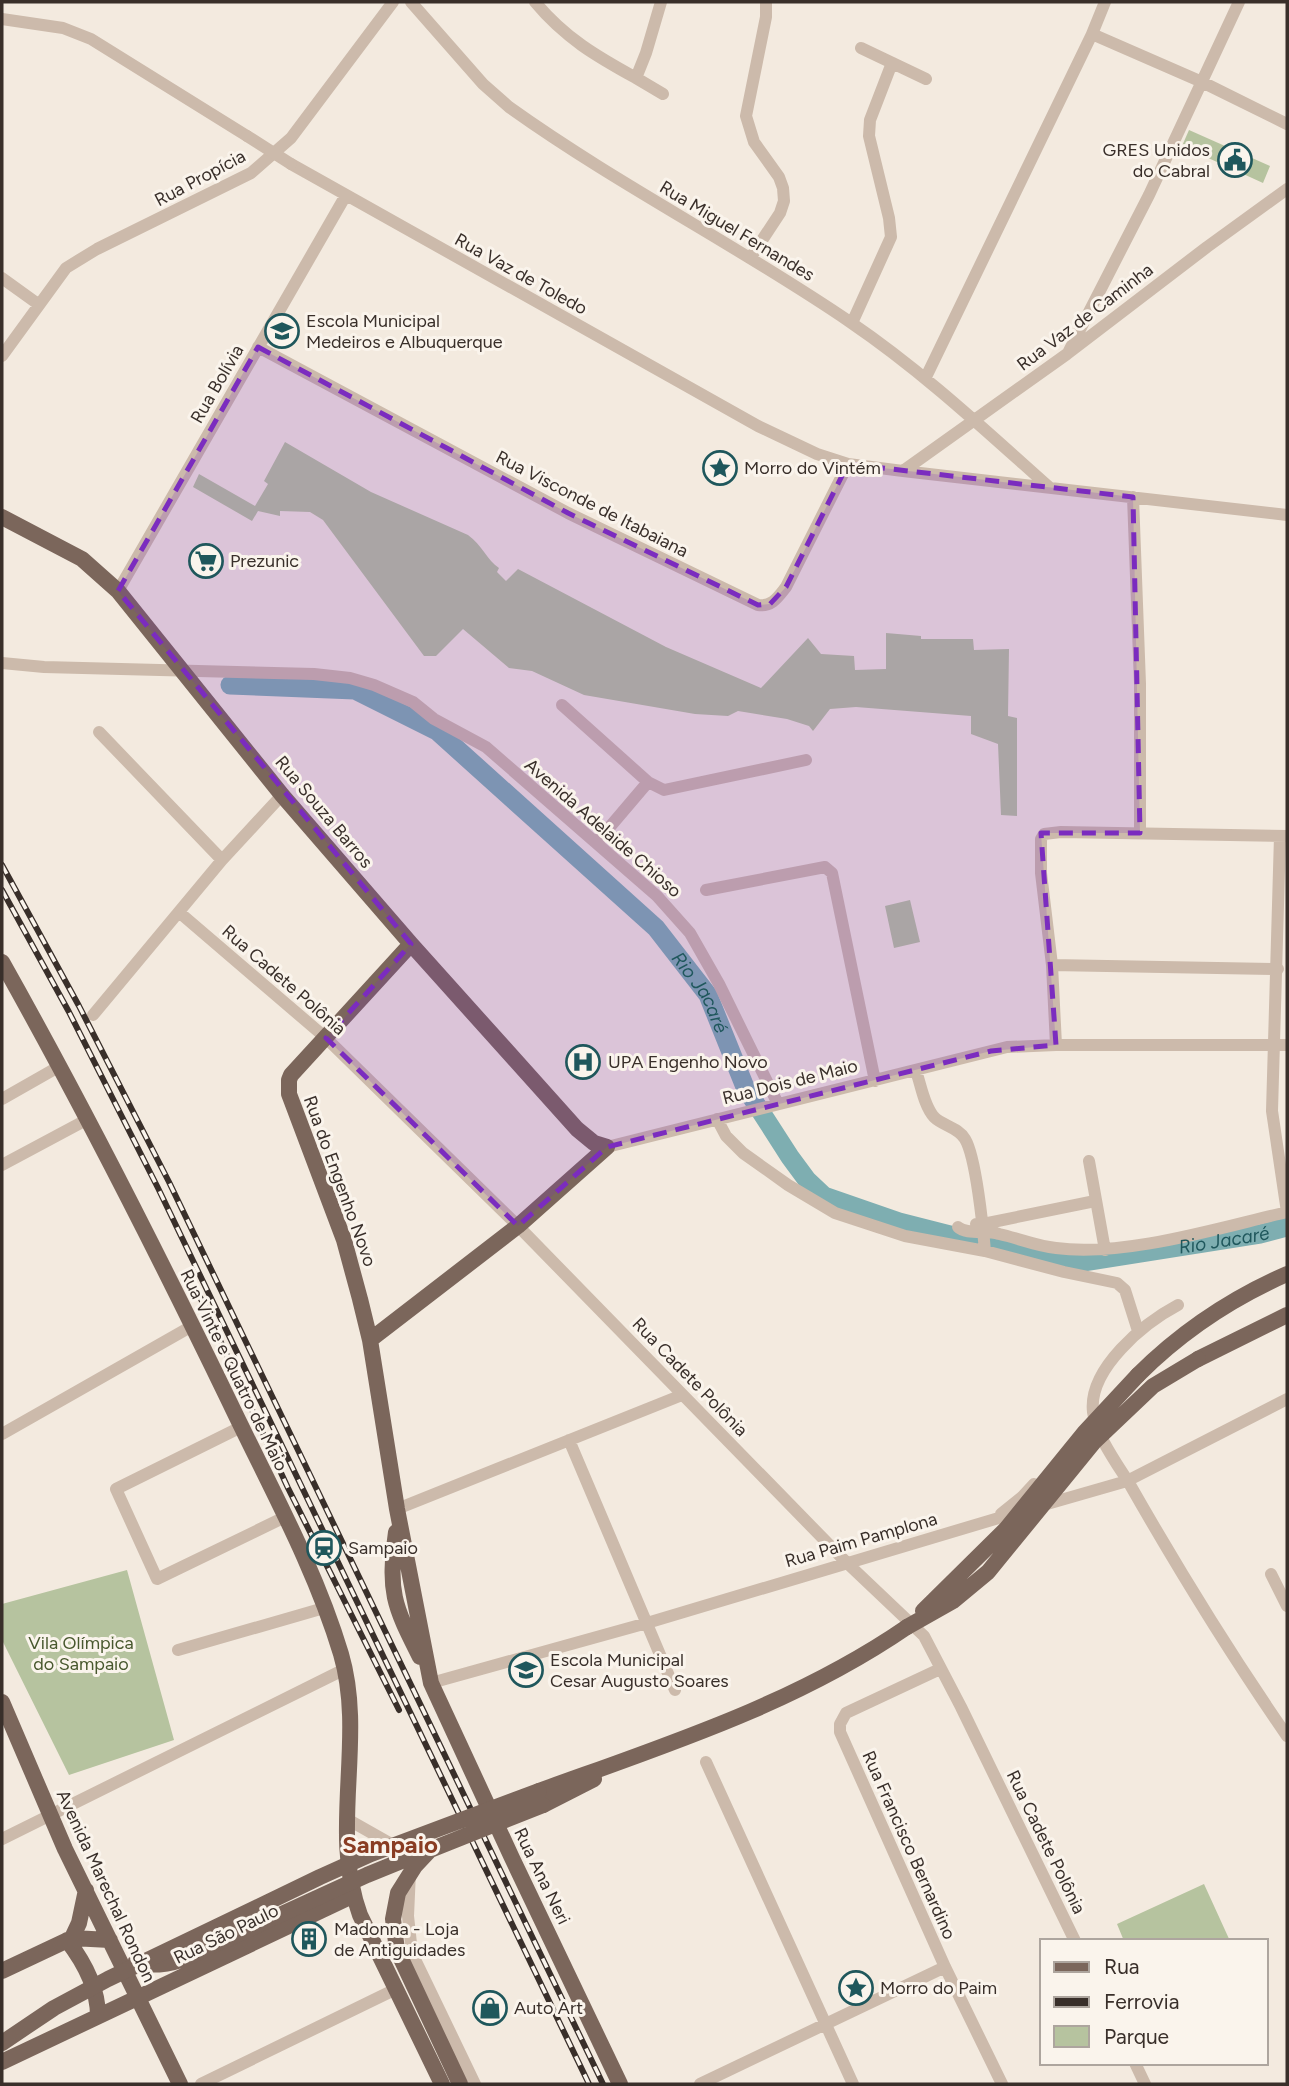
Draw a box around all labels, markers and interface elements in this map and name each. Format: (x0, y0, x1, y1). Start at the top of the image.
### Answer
place label: GRES Unidos do Cabral (1103, 139, 1210, 182)
public building icon: GRES Unidos do Cabral (1216, 141, 1254, 179)
street label: Rua Propícia (151, 145, 249, 211)
street label: Rua Miguel Fernandes (656, 176, 818, 286)
street label: Rua Vaz de Toledo (451, 228, 591, 320)
street label: Rua Vaz de Caminha (1013, 259, 1157, 375)
place label: Escola Municipal Medeiros e Albuquerque (306, 310, 503, 353)
school or university icon: Escola Municipal Medeiros e Albuquerque (263, 312, 301, 350)
street label: Rua Bolívia (186, 341, 248, 427)
street label: Rua Visconde de Itabaiana (492, 446, 692, 562)
place icon: Morro do Vintém (701, 449, 739, 487)
place label: Morro do Vintém (744, 457, 881, 479)
supermarket icon: Prezunic (187, 542, 225, 580)
place label: Prezunic (230, 550, 299, 572)
street label: Rua Souza Barros (271, 751, 377, 873)
street label: Avenida Adelaide Chioso (520, 754, 686, 902)
street label: Rua Cadete Polônia (218, 920, 350, 1040)
water label: Rio Jacaré (667, 947, 733, 1037)
hospital icon: UPA Engenho Novo (564, 1043, 602, 1081)
place label: UPA Engenho Novo (608, 1051, 768, 1073)
street label: Rua Dois de Maio (720, 1055, 860, 1109)
street label: Rua do Engenho Novo (299, 1093, 381, 1269)
water label: Rio Jacaré (1177, 1221, 1272, 1259)
street label: Rua Vinte e Quatro de Maio (175, 1265, 293, 1475)
street label: Rua Cadete Polônia (628, 1313, 752, 1441)
street label: Rua Paim Pamplona (782, 1508, 940, 1572)
station icon: Sampaio (305, 1529, 343, 1567)
place label: Sampaio (348, 1537, 418, 1559)
park label: Vila Olímpica do Sampaio (28, 1632, 134, 1675)
place label: Escola Municipal Cesar Augusto Soares (550, 1649, 729, 1692)
school or university icon: Escola Municipal Cesar Augusto Soares (507, 1651, 545, 1689)
street label: Rua Francisco Bernardino (857, 1747, 961, 1943)
street label: Rua Cadete Polônia (1002, 1767, 1090, 1917)
street label: Avenida Marechal Rondon (52, 1786, 160, 1986)
street label: Rua Ana Neri (509, 1824, 575, 1928)
district label: Sampaio (342, 1830, 438, 1859)
street label: Rua São Paulo (170, 1899, 282, 1969)
place label: Madonna - Loja de Antiguidades (334, 1918, 465, 1961)
building icon: Madonna - Loja de Antiguidades (290, 1920, 328, 1958)
legend (1040, 1939, 1268, 2065)
text: Rua (1104, 1954, 1140, 1979)
place icon: Morro do Paim (837, 1969, 875, 2007)
place label: Morro do Paim (880, 1977, 997, 1999)
shop icon: Auto Art (471, 1989, 509, 2027)
text: Ferrovia (1104, 1989, 1179, 2014)
place label: Auto Art (514, 1997, 583, 2019)
text: Parque (1104, 2024, 1169, 2049)

